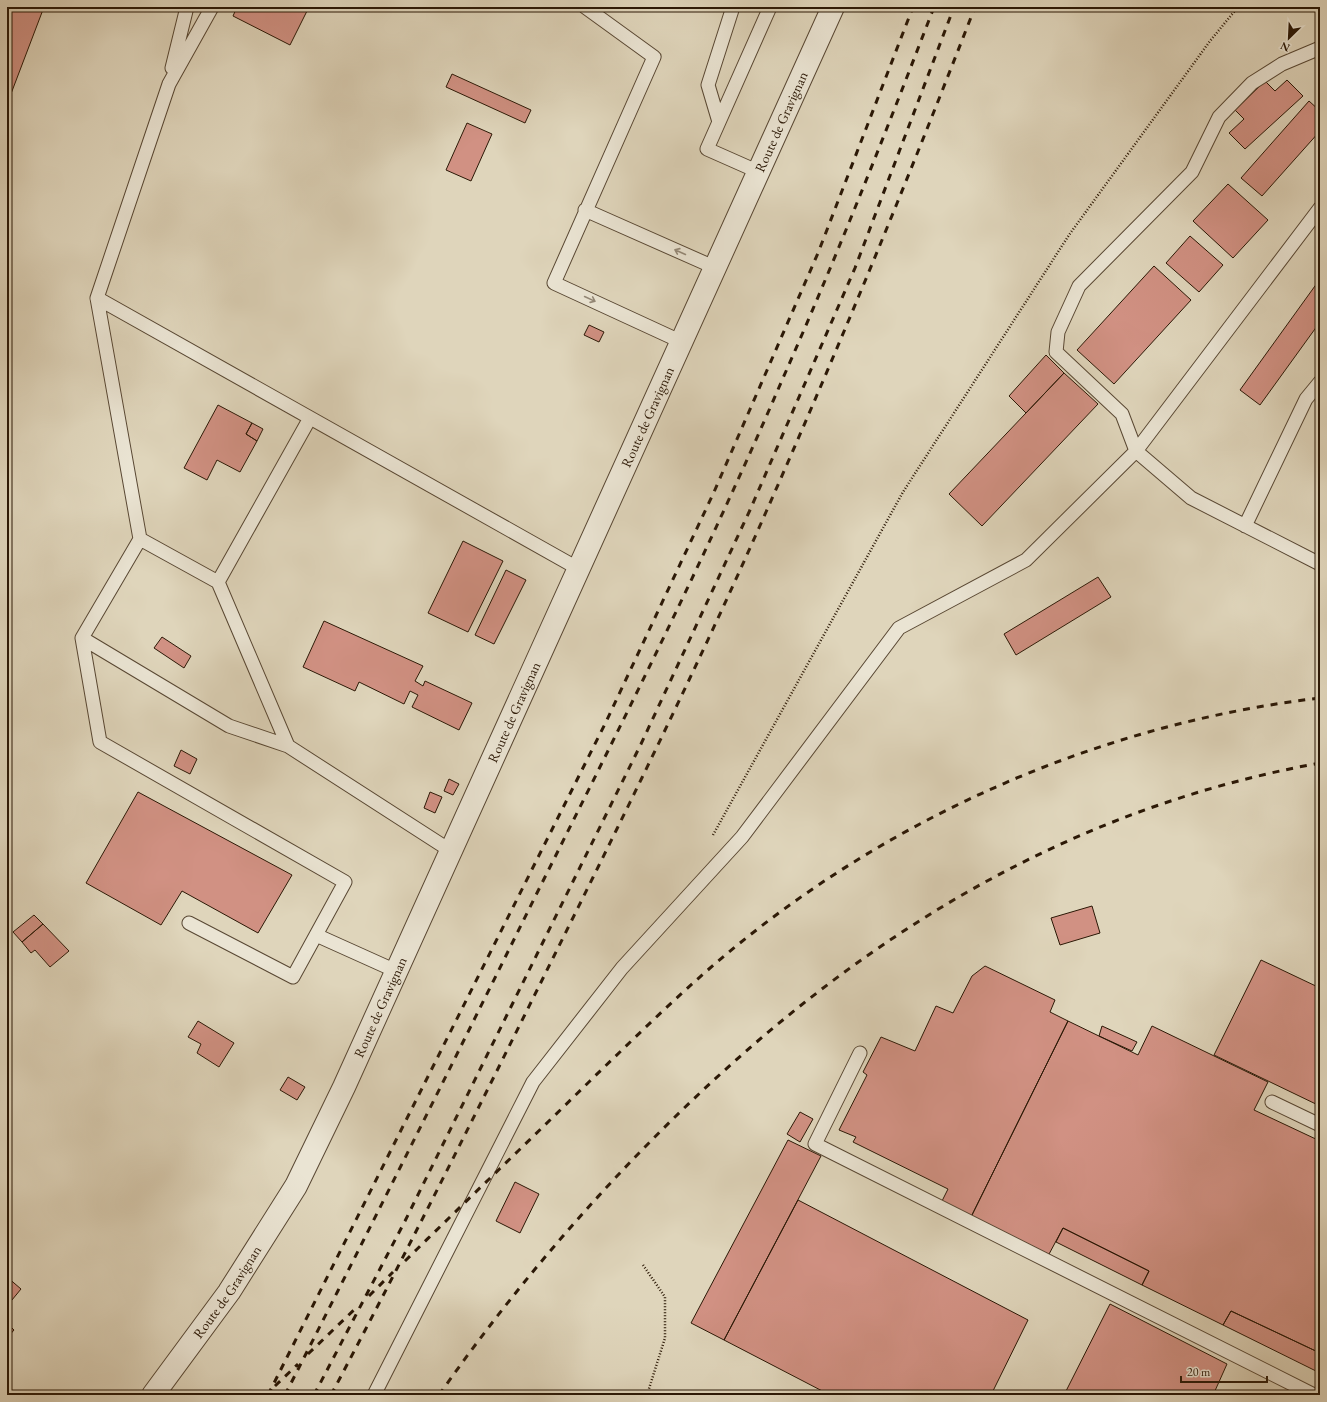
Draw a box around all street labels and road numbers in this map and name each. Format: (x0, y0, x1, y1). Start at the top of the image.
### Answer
street label: Route de Gravignan (750, 68, 812, 175)
street label: Route de Gravignan (617, 363, 678, 470)
street label: Route de Gravignan (483, 658, 545, 765)
street label: Route de Gravignan (350, 953, 411, 1060)
street label: Route de Gravignan (189, 1242, 265, 1342)

